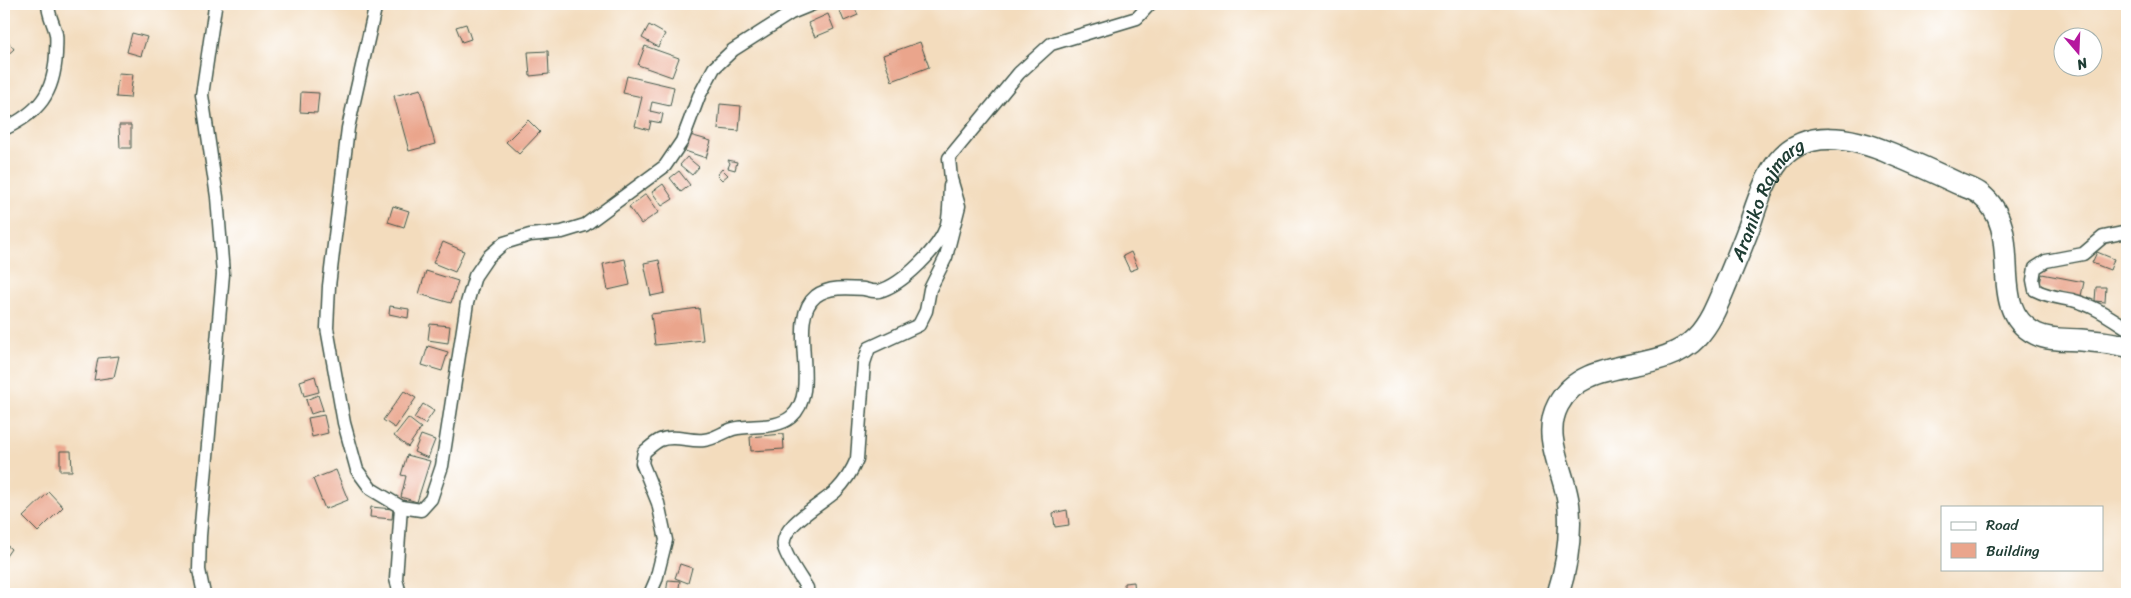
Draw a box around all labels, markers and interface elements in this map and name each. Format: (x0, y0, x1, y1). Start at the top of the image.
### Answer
north arrow (2054, 28, 2104, 78)
text: N (2073, 50, 2092, 77)
street label: Araniko Rajmarg (1721, 128, 1811, 267)
legend (1941, 506, 2104, 570)
text: Road (1986, 512, 2019, 538)
text: Building (1986, 538, 2040, 564)

